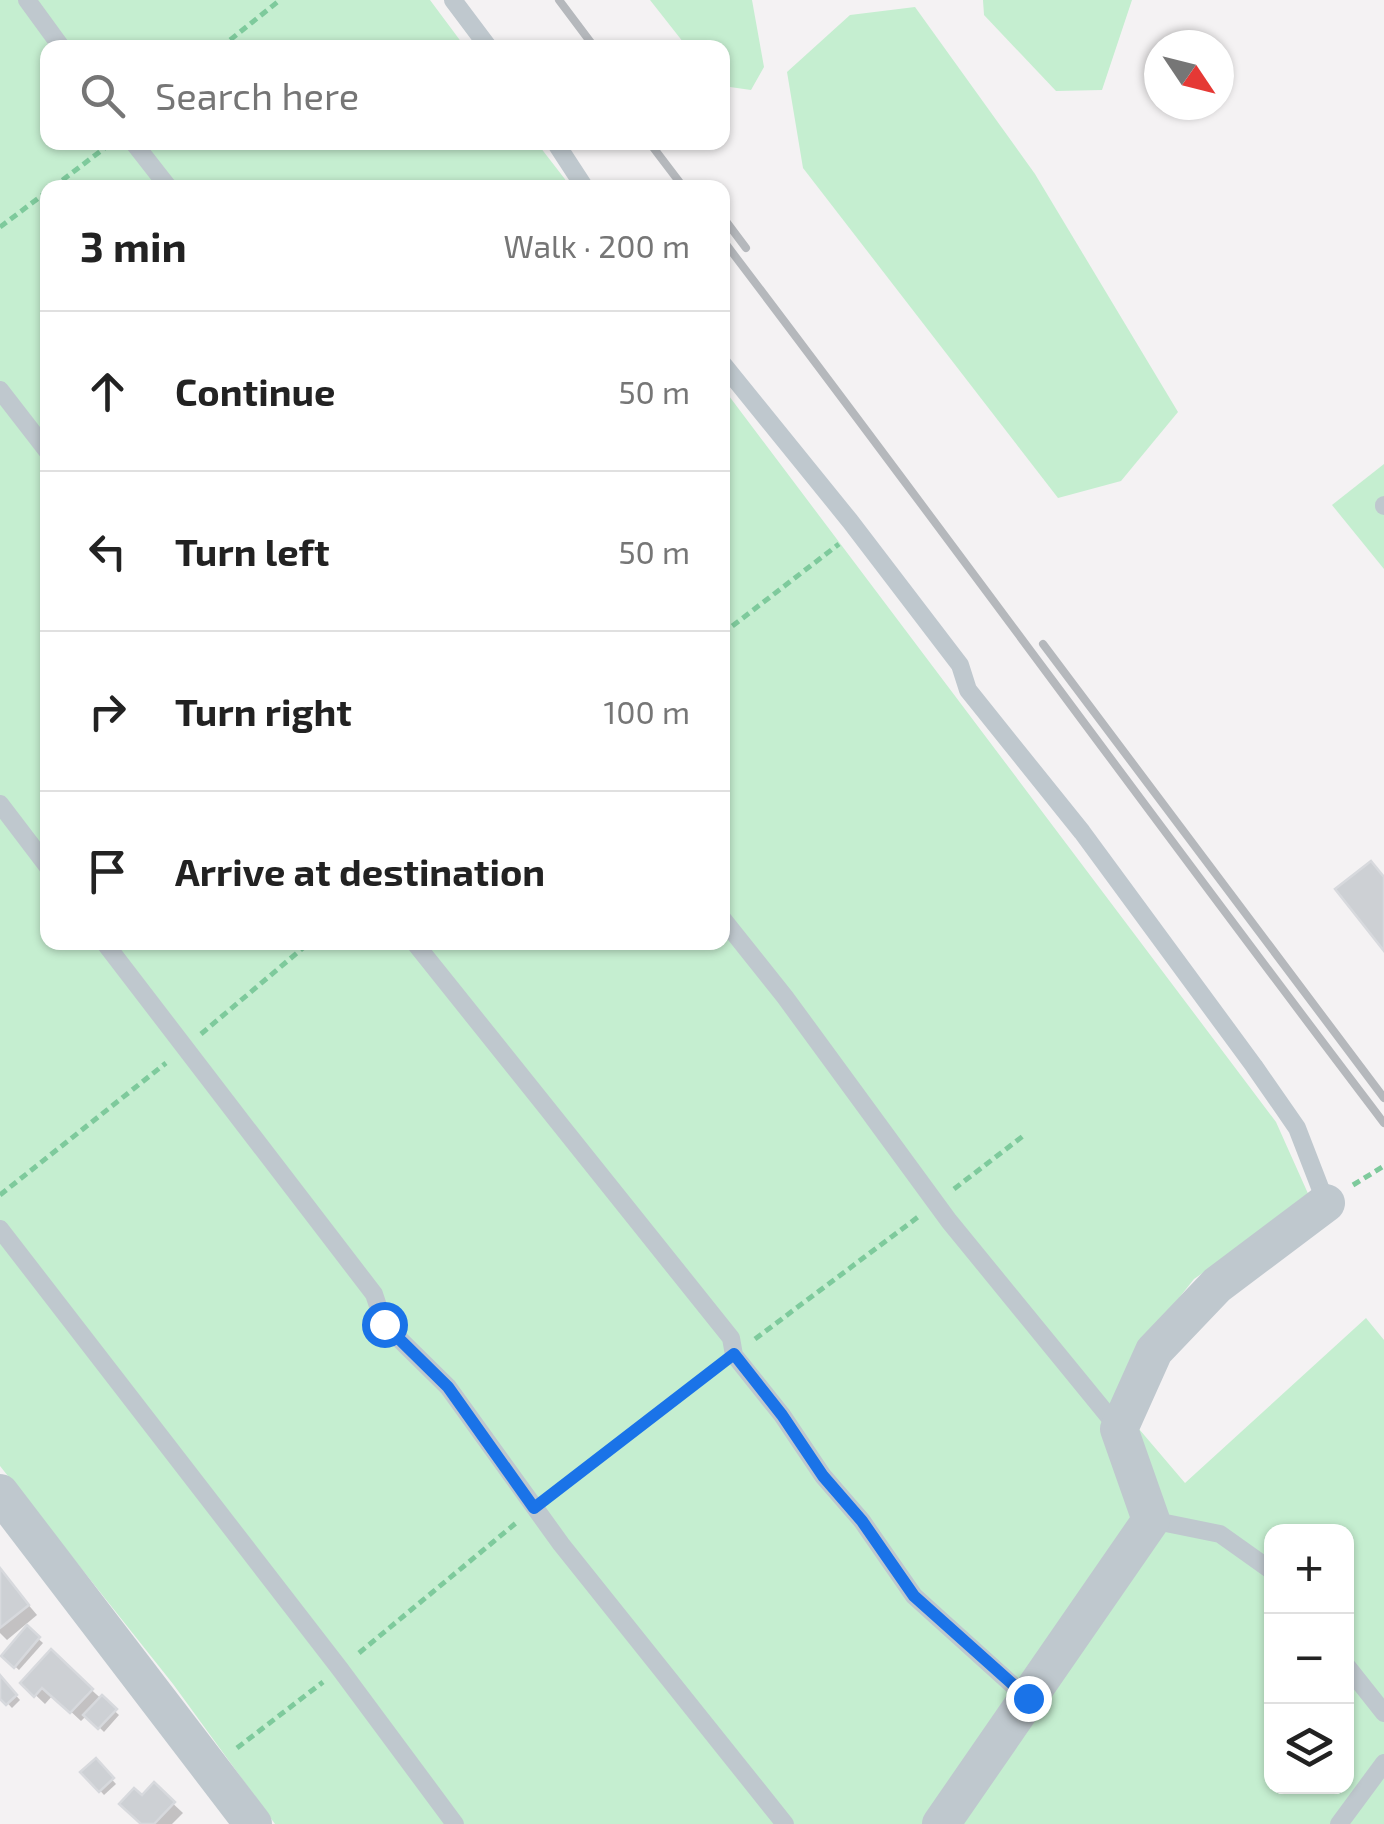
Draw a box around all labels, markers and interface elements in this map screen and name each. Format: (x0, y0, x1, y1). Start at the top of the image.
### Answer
north arrow (1144, 30, 1234, 120)
search box (40, 40, 730, 150)
icon: search (75, 68, 130, 123)
text: Search here (155, 72, 359, 118)
text: 3 min (80, 220, 187, 270)
text: Walk · 200 m (503, 226, 690, 264)
icon: ahead (80, 364, 135, 419)
text: Continue (175, 368, 335, 414)
text: 50 m (618, 372, 690, 410)
icon: left (80, 524, 135, 579)
text: Turn left (175, 528, 330, 574)
text: 50 m (618, 532, 690, 570)
icon: right (80, 684, 135, 739)
text: Turn right (175, 688, 352, 734)
text: 100 m (604, 692, 690, 730)
icon: arrive (80, 844, 135, 899)
text: Arrive at destination (175, 848, 545, 894)
route start (362, 1302, 408, 1348)
map controls (1264, 1524, 1354, 1794)
button: + (1264, 1524, 1354, 1614)
button: − (1264, 1614, 1354, 1704)
route end (1006, 1676, 1052, 1722)
button: layers (1264, 1704, 1354, 1794)

